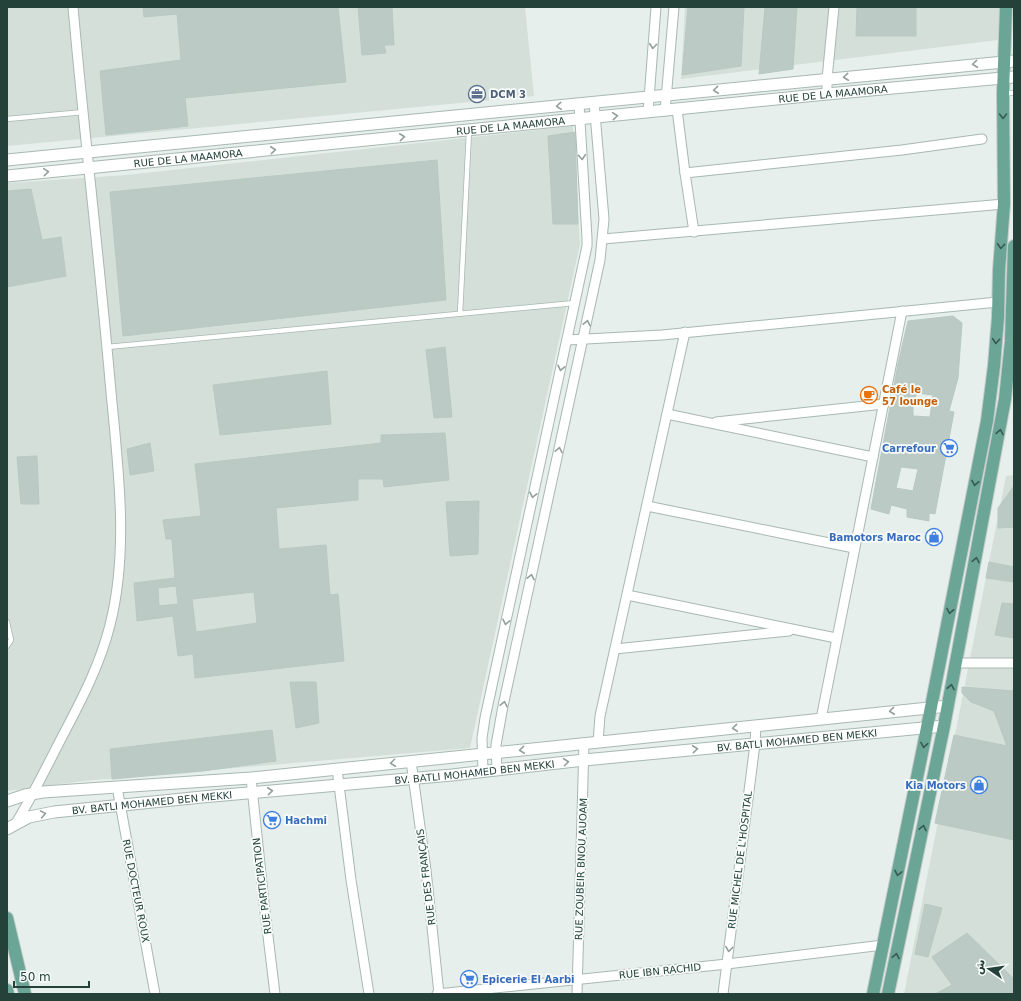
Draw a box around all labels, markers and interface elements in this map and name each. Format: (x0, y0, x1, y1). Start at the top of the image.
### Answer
one-way arrow (649, 43, 658, 49)
one-way arrow (972, 60, 978, 69)
one-way arrow (843, 72, 849, 81)
street label: RUE DE LA MAAMORA (778, 83, 888, 104)
office icon: DCM 3 (467, 84, 487, 104)
one-way arrow (713, 85, 719, 94)
place label: DCM 3 (490, 89, 526, 100)
one-way arrow (556, 101, 562, 110)
one-way arrow (612, 112, 618, 121)
one-way arrow (999, 113, 1007, 119)
street label: RUE DE LA MAAMORA (456, 115, 566, 137)
one-way arrow (399, 133, 405, 142)
one-way arrow (270, 146, 276, 155)
street label: RUE DE LA MAAMORA (133, 147, 243, 169)
one-way arrow (578, 154, 587, 160)
one-way arrow (43, 168, 49, 177)
one-way arrow (996, 243, 1005, 249)
one-way arrow (582, 320, 590, 326)
one-way arrow (991, 338, 1000, 344)
one-way arrow (557, 365, 565, 371)
place label: Café le 57 lounge (882, 384, 938, 407)
cafe icon: Café le 57 lounge (859, 385, 879, 405)
one-way arrow (995, 429, 1003, 435)
supermarket icon: Carrefour (939, 438, 959, 458)
place label: Carrefour (882, 443, 936, 454)
one-way arrow (554, 447, 562, 453)
one-way arrow (971, 480, 980, 486)
one-way arrow (530, 492, 538, 498)
shop icon: Bamotors Maroc (924, 527, 944, 547)
place label: Bamotors Maroc (829, 532, 921, 543)
one-way arrow (971, 557, 980, 563)
one-way arrow (527, 574, 535, 580)
one-way arrow (946, 607, 954, 614)
one-way arrow (502, 619, 510, 625)
one-way arrow (947, 684, 955, 691)
one-way arrow (499, 701, 507, 707)
one-way arrow (889, 706, 895, 715)
one-way arrow (732, 723, 738, 732)
street label: BV. BATLI MOHAMED BEN MEKKI (716, 727, 878, 753)
one-way arrow (920, 742, 928, 749)
one-way arrow (692, 745, 698, 754)
one-way arrow (519, 746, 525, 755)
one-way arrow (390, 758, 396, 767)
street label: BV. BATLI MOHAMED BEN MEKKI (394, 758, 555, 786)
one-way arrow (563, 758, 569, 767)
shop icon: Kia Motors (969, 775, 989, 795)
place label: Kia Motors (905, 780, 966, 791)
one-way arrow (266, 787, 273, 796)
street label: BV. BATLI MOHAMED BEN MEKKI (71, 789, 233, 816)
street label: RUE MICHEL DE L'HOSPITAL (726, 790, 754, 930)
street label: RUE ZOUBEIR BNOU AUOAM (573, 798, 589, 940)
one-way arrow (40, 810, 46, 819)
supermarket icon: Hachmi (262, 810, 282, 830)
place label: Hachmi (285, 815, 327, 826)
one-way arrow (918, 825, 926, 832)
street label: RUE DES FRANÇAIS (415, 828, 437, 926)
street label: RUE PARTICIPATION (251, 837, 273, 935)
street label: RUE DOCTEUR ROUX (121, 838, 151, 944)
one-way arrow (894, 870, 902, 876)
one-way arrow (725, 946, 734, 952)
north arrow (969, 949, 1009, 989)
one-way arrow (892, 953, 900, 959)
text: ش (972, 958, 988, 976)
street label: RUE IBN RACHID (618, 961, 702, 981)
scale bar (14, 963, 89, 989)
supermarket icon: Epicerie El Aarbi (459, 969, 479, 989)
text: 50 m (20, 970, 51, 984)
place label: Epicerie El Aarbi (482, 974, 575, 985)

